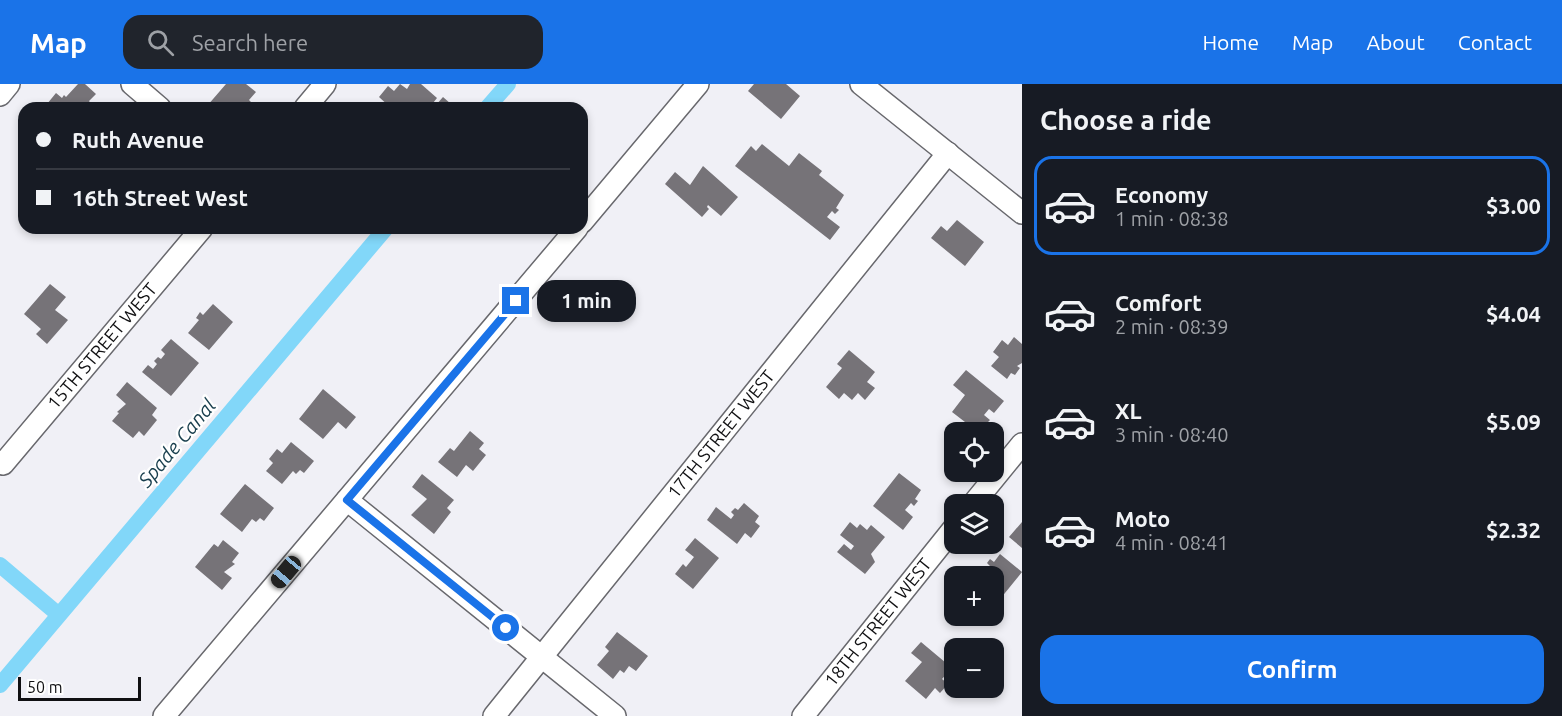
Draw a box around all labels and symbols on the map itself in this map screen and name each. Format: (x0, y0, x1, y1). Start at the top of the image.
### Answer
street label: 15TH STREET WEST (43, 279, 160, 413)
callout: 1 min (537, 280, 636, 322)
route end (502, 287, 529, 314)
street label: 17TH STREET WEST (663, 366, 778, 501)
water label: Spade Canal (133, 394, 220, 492)
car (268, 552, 304, 592)
street label: 18TH STREET WEST (820, 554, 935, 690)
route start (492, 614, 519, 641)
scale bar (18, 674, 141, 702)

